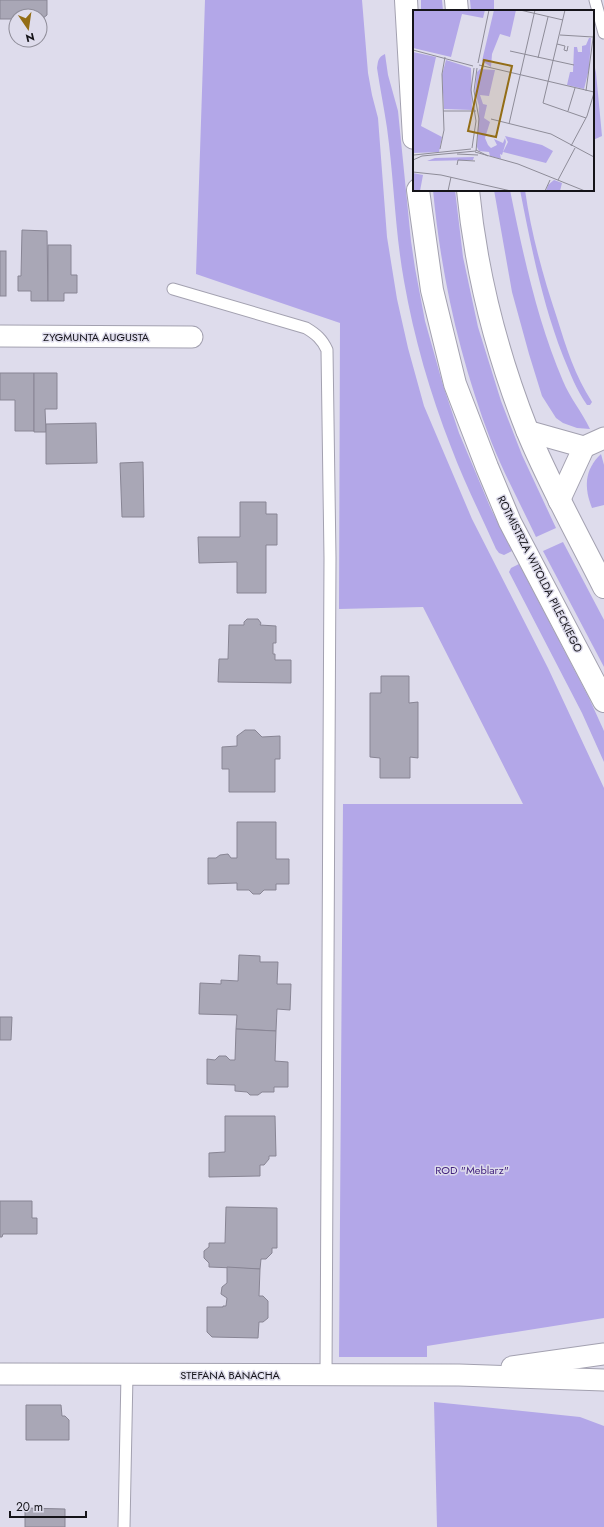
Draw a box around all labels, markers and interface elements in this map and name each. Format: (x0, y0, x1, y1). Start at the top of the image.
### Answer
north arrow (8, 8, 48, 48)
inset map (413, 10, 594, 191)
text: N (24, 29, 36, 47)
street label: ZYGMUNTA AUGUSTA (43, 329, 150, 345)
street label: ROTMISTRZA WITOLDA PILECKIEGO (493, 493, 587, 655)
park label: ROD "Meblarz" (435, 1162, 509, 1178)
street label: STEFANA BANACHA (180, 1367, 281, 1383)
scale bar (10, 1493, 86, 1519)
text: 20 m (16, 1498, 43, 1516)

